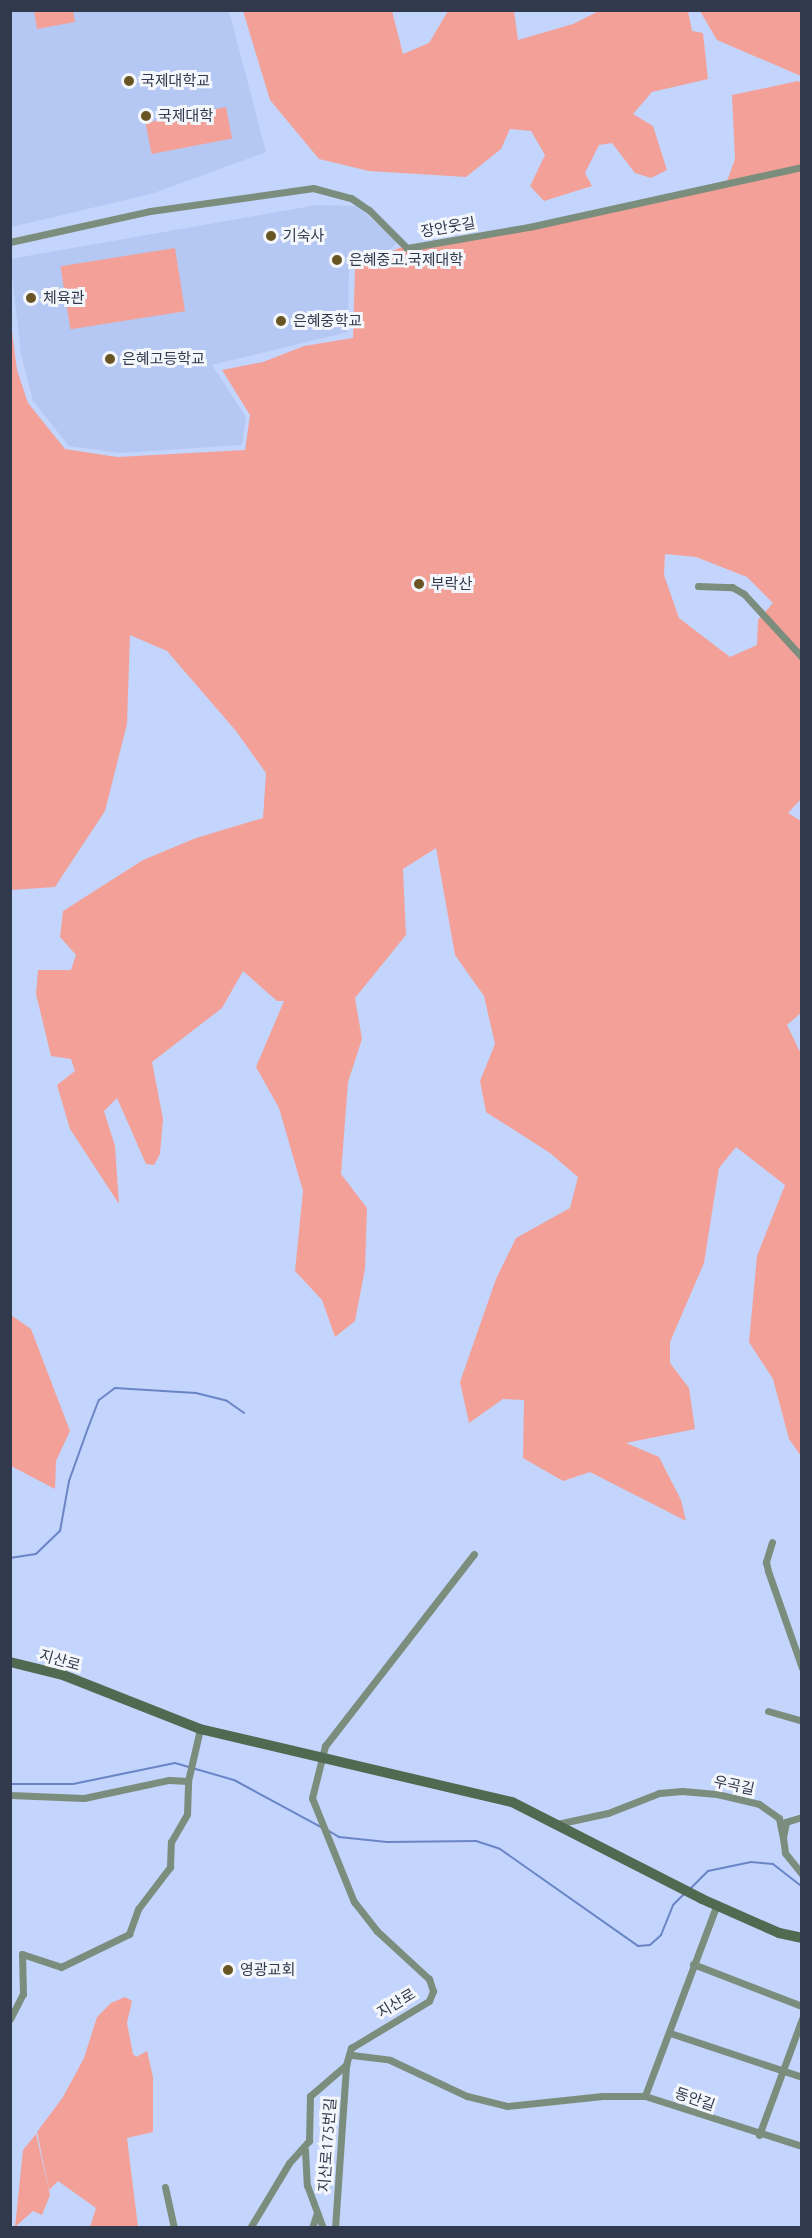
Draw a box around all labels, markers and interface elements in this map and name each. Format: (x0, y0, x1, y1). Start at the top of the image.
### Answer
place label: 국제대학교 (141, 72, 210, 90)
marker: 국제대학교 (122, 74, 136, 88)
place label: 국제대학 (158, 107, 213, 125)
marker: 국제대학 (139, 109, 153, 123)
street label: 장안웃길 (419, 213, 477, 241)
place label: 기숙사 (283, 227, 324, 245)
marker: 기숙사 (264, 229, 278, 243)
place label: 은혜중고.국제대학 (349, 251, 463, 269)
marker: 은혜중고.국제대학 (330, 253, 344, 267)
place label: 체육관 (43, 289, 84, 307)
marker: 체육관 (24, 291, 38, 305)
place label: 은혜중학교 (293, 312, 362, 330)
marker: 은혜중학교 (274, 314, 288, 328)
place label: 은혜고등학교 (122, 350, 205, 368)
marker: 은혜고등학교 (103, 352, 117, 366)
place label: 부락산 (431, 575, 472, 593)
marker: 부락산 (412, 577, 426, 591)
street label: 지산로 (38, 1646, 82, 1674)
street label: 우곡길 (712, 1772, 756, 1798)
place label: 영광교회 (240, 1961, 295, 1979)
marker: 영광교회 (221, 1963, 235, 1977)
street label: 지산로 (374, 1985, 418, 2021)
street label: 동안길 (672, 2084, 718, 2114)
street label: 지산로175번길 (315, 2097, 339, 2193)

